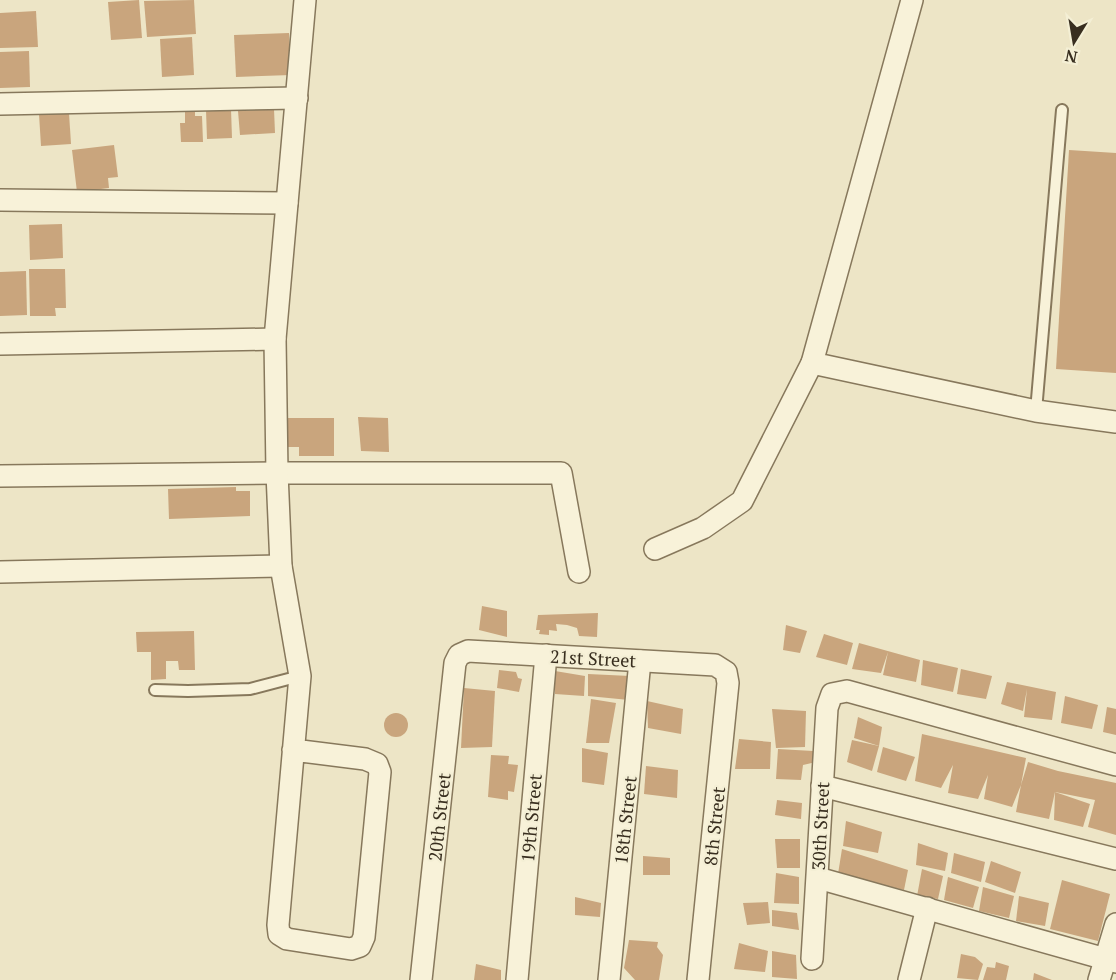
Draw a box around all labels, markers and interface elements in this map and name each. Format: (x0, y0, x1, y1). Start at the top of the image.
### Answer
north arrow (1044, 12, 1104, 72)
text: N (1063, 45, 1079, 69)
street label: 21st Street (549, 644, 637, 672)
street label: 20th Street (422, 771, 456, 862)
street label: 19th Street (515, 772, 547, 863)
street label: 18th Street (608, 774, 642, 865)
street label: 30th Street (806, 781, 834, 871)
street label: 8th Street (698, 785, 730, 867)

